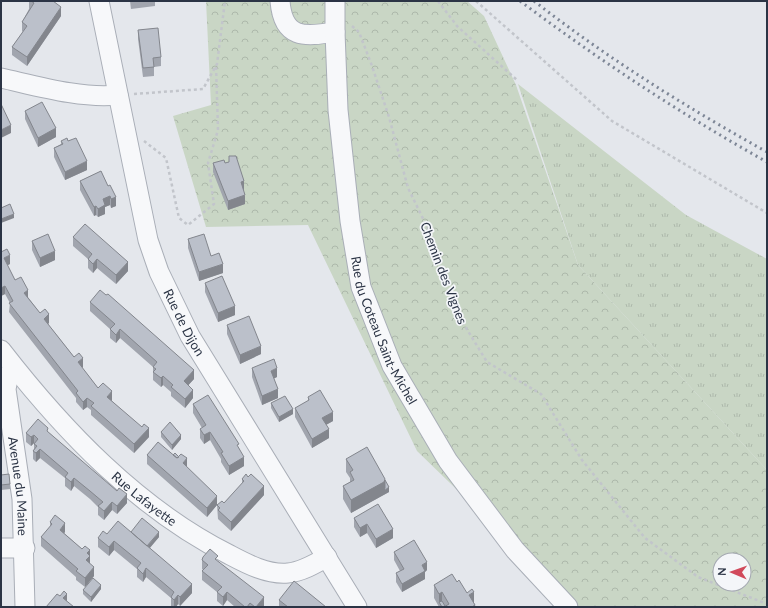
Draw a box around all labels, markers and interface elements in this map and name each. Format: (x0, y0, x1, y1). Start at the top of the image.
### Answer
street label: Chemin des Vignes (417, 220, 471, 327)
street label: Rue du Coteau Saint-Michel (348, 255, 421, 407)
street label: Rue de Dijon (160, 286, 208, 359)
street label: Avenue du Maine (5, 435, 31, 536)
street label: Rue Lafayette (108, 468, 180, 529)
north arrow (712, 552, 752, 592)
text: N (715, 567, 728, 576)

